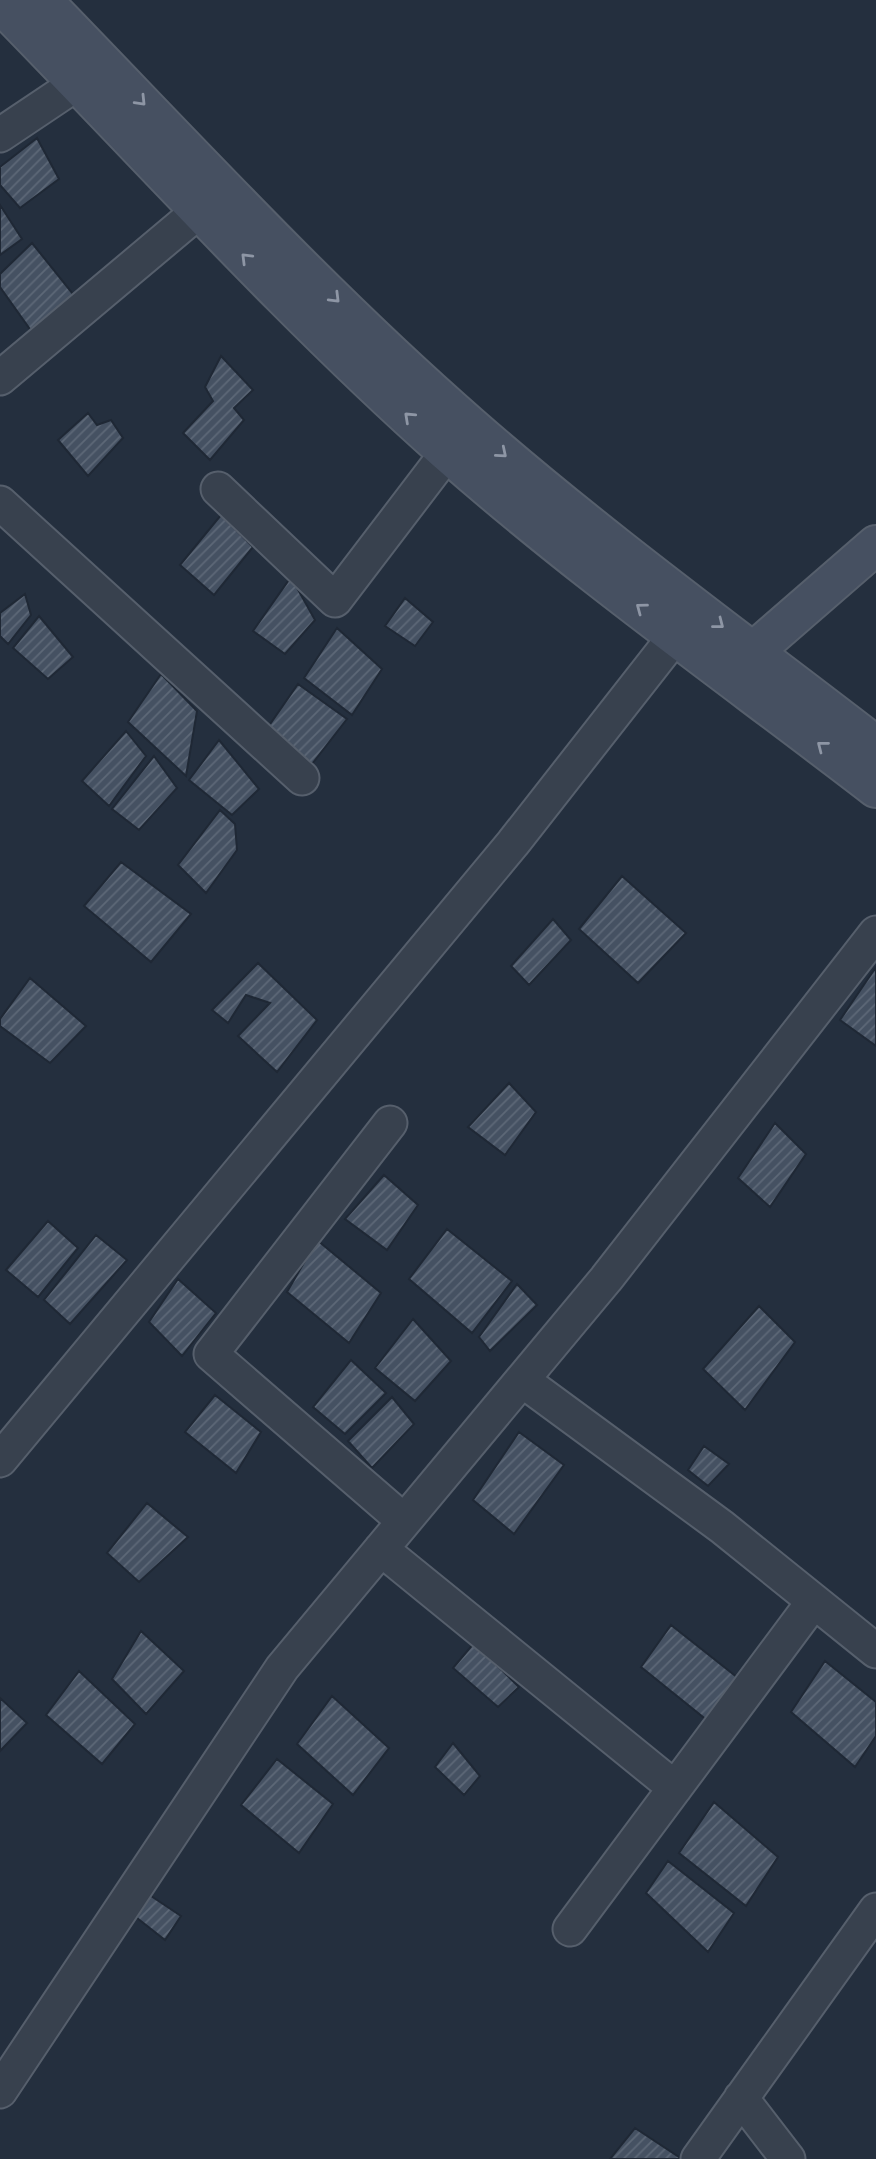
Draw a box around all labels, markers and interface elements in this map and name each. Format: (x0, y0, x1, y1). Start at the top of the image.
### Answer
one-way arrow (132, 93, 145, 106)
one-way arrow (241, 254, 254, 267)
one-way arrow (327, 290, 339, 302)
one-way arrow (404, 412, 417, 425)
one-way arrow (494, 444, 506, 457)
one-way arrow (636, 604, 648, 617)
one-way arrow (711, 616, 723, 629)
one-way arrow (817, 742, 830, 754)

